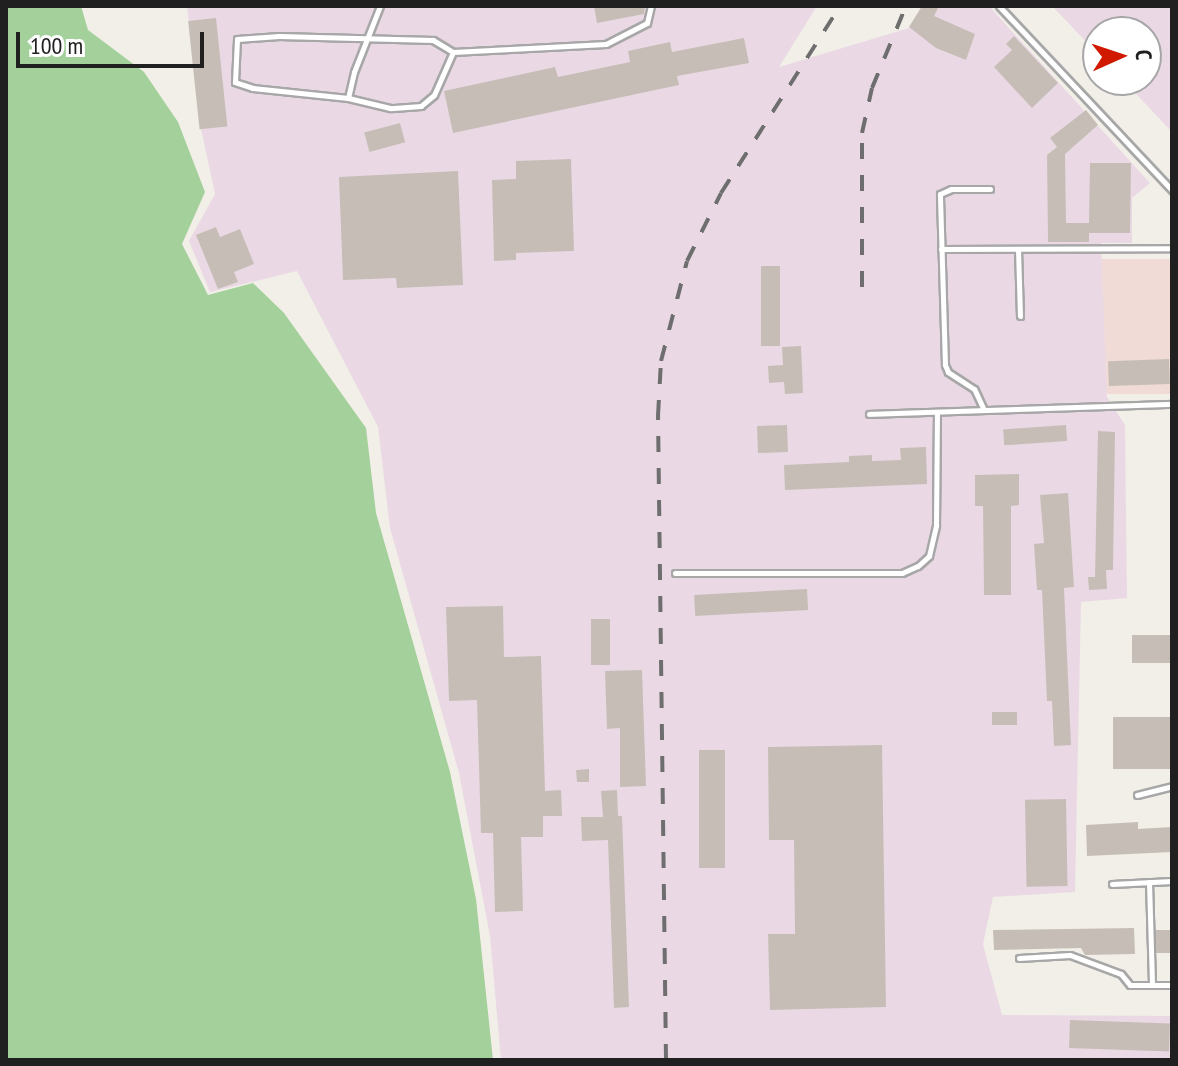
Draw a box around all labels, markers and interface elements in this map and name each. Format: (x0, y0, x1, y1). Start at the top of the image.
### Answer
scale bar (20, 16, 208, 66)
north arrow (1082, 16, 1162, 96)
text: 100 m (30, 30, 83, 61)
text: С (1130, 49, 1158, 61)

